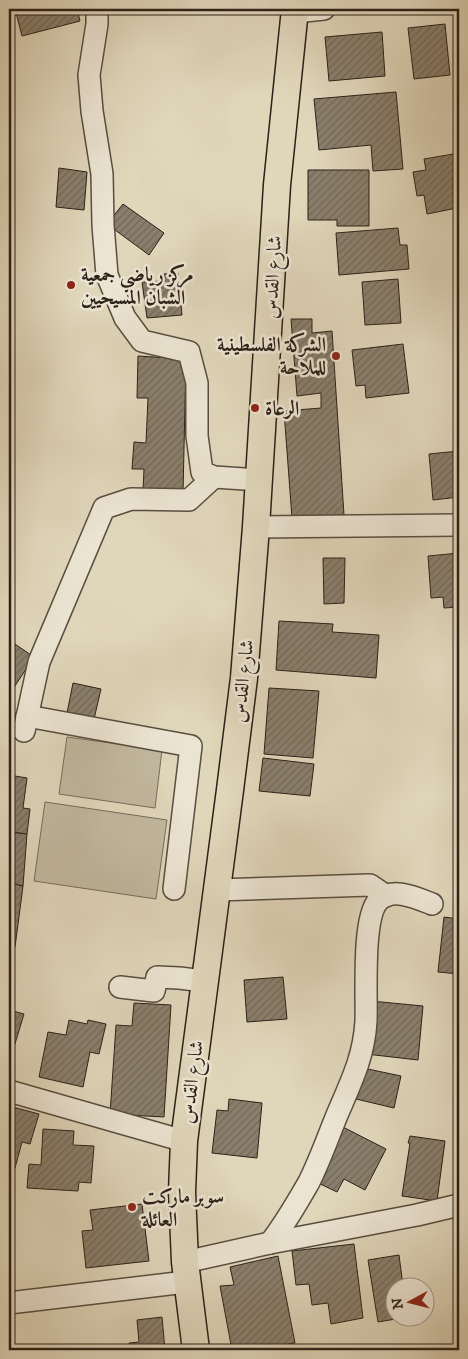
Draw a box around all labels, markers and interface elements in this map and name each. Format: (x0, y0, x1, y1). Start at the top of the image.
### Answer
street label: شارع القدس (259, 235, 292, 320)
place label: مركز رياضي جمعية الشبان المسيحيين (81, 263, 194, 311)
marker: مركز رياضي جمعية الشبان المسيحيين (65, 279, 77, 291)
place label: الشركة الفلسطينية للملاحة (217, 332, 326, 381)
marker: الشركة الفلسطينية للملاحة (330, 350, 342, 362)
place label: الرعاة (265, 397, 299, 422)
marker: الرعاة (249, 402, 261, 414)
street label: شارع القدس (227, 638, 264, 724)
street label: شارع القدس (175, 1039, 214, 1126)
place label: سوبر ماركت العائلة (140, 1185, 224, 1233)
marker: سوبر ماركت العائلة (126, 1201, 138, 1213)
north arrow (386, 1276, 436, 1326)
text: N (388, 1296, 408, 1310)

